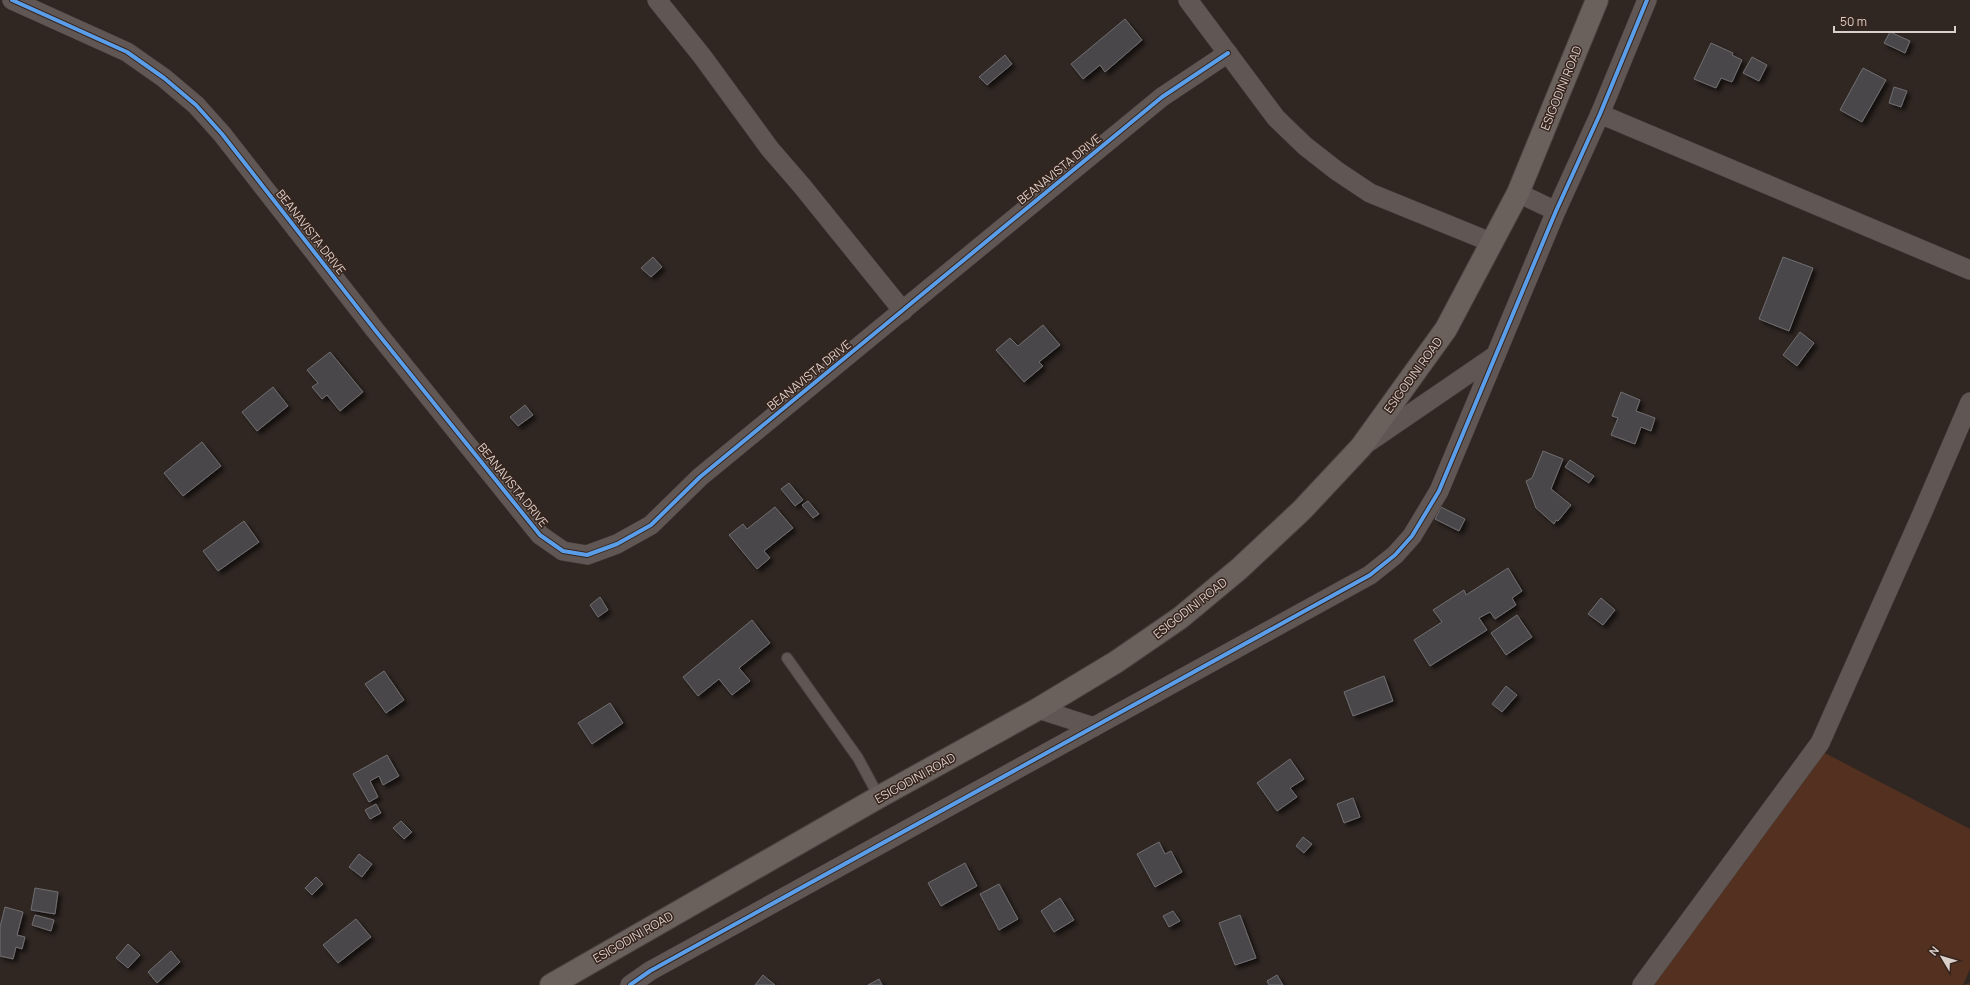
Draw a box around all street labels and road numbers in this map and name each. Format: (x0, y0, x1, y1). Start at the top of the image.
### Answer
street label: ESIGODINI ROAD (1536, 43, 1586, 133)
street label: BEANAVISTA DRIVE (1013, 130, 1105, 208)
street label: BEANAVISTA DRIVE (272, 186, 350, 278)
street label: ESIGODINI ROAD (1380, 334, 1446, 416)
street label: BEANAVISTA DRIVE (763, 336, 855, 414)
street label: BEANAVISTA DRIVE (474, 439, 552, 531)
street label: ESIGODINI ROAD (1149, 574, 1231, 642)
street label: ESIGODINI ROAD (872, 749, 958, 807)
street label: ESIGODINI ROAD (590, 907, 676, 967)

